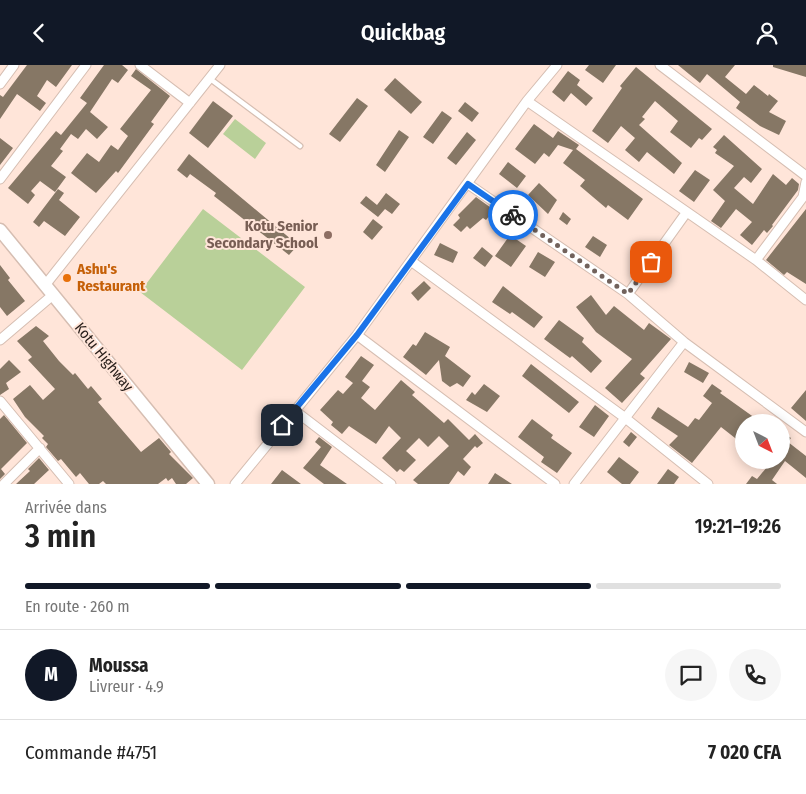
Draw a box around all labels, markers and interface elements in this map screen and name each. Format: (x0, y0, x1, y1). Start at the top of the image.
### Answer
icon: back (25, 19, 53, 47)
text: Quickbag (361, 19, 445, 46)
icon: person (753, 19, 781, 47)
courier (488, 190, 538, 240)
icon: bike (499, 201, 527, 229)
place label: Kotu Senior Secondary School (207, 217, 319, 252)
marker: Kotu Senior Secondary School (322, 229, 334, 241)
pin (630, 241, 672, 283)
icon: bag (637, 248, 665, 276)
place label: Ashu's Restaurant (76, 260, 146, 295)
marker: Ashu's Restaurant (61, 272, 73, 284)
street label: Kotu Highway (71, 319, 137, 395)
pin (261, 404, 303, 446)
icon: home (268, 411, 296, 439)
north arrow (735, 414, 790, 469)
map controls (735, 414, 790, 469)
text: Arrivée dans (25, 498, 107, 517)
text: 19:21–19:26 (695, 515, 781, 538)
text: 3 min (25, 517, 96, 555)
text: En route · 260 m (25, 597, 130, 616)
button: chat (665, 649, 717, 701)
button: phone (729, 649, 781, 701)
text: Moussa (89, 654, 149, 677)
text: M (44, 663, 58, 686)
text: Livreur · 4.9 (89, 677, 164, 696)
text: Commande #4751 (25, 741, 157, 764)
text: 7 020 CFA (708, 741, 781, 764)

